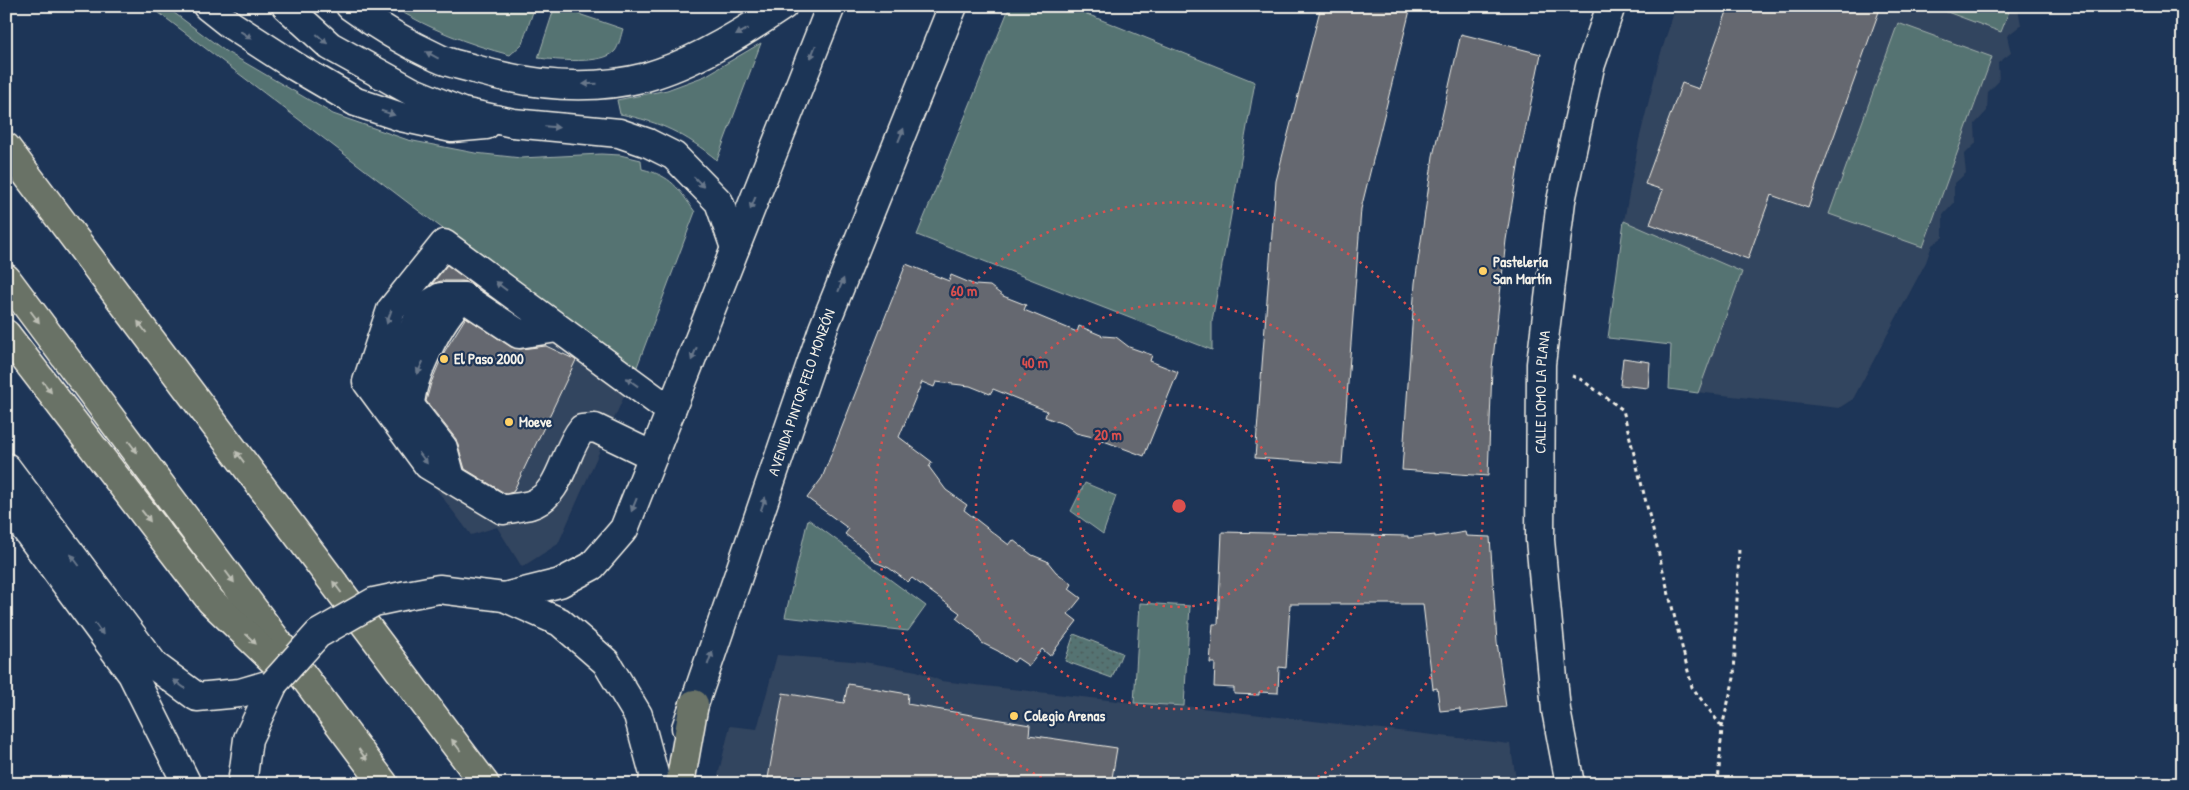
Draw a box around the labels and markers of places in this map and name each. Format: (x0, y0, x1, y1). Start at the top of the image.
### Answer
place label: Pastelería San Martín (1493, 251, 1552, 289)
marker: Pastelería San Martín (1477, 265, 1489, 277)
place label: El Paso 2000 (454, 348, 524, 369)
marker: El Paso 2000 (438, 353, 450, 365)
place label: Moeve (519, 411, 552, 432)
marker: Moeve (503, 416, 515, 428)
centre of rings (1170, 497, 1188, 515)
place label: Colegio Arenas (1024, 705, 1105, 727)
marker: Colegio Arenas (1008, 710, 1020, 722)

